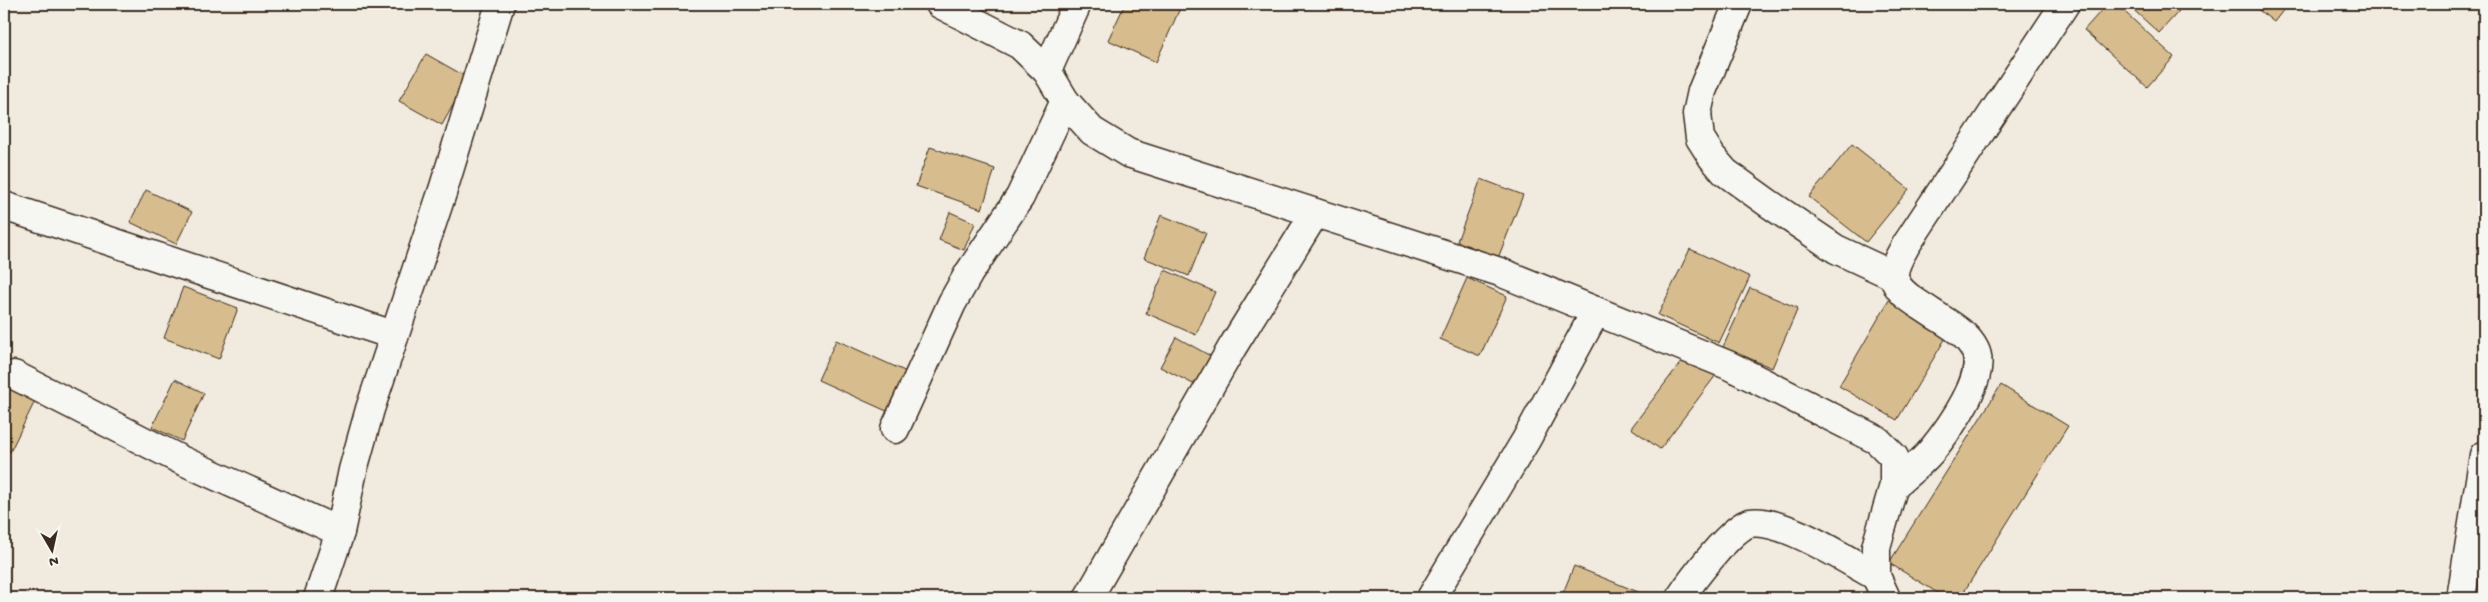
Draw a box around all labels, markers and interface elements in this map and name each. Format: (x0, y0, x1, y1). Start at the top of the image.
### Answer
north arrow (28, 524, 78, 574)
text: N (48, 551, 59, 569)

